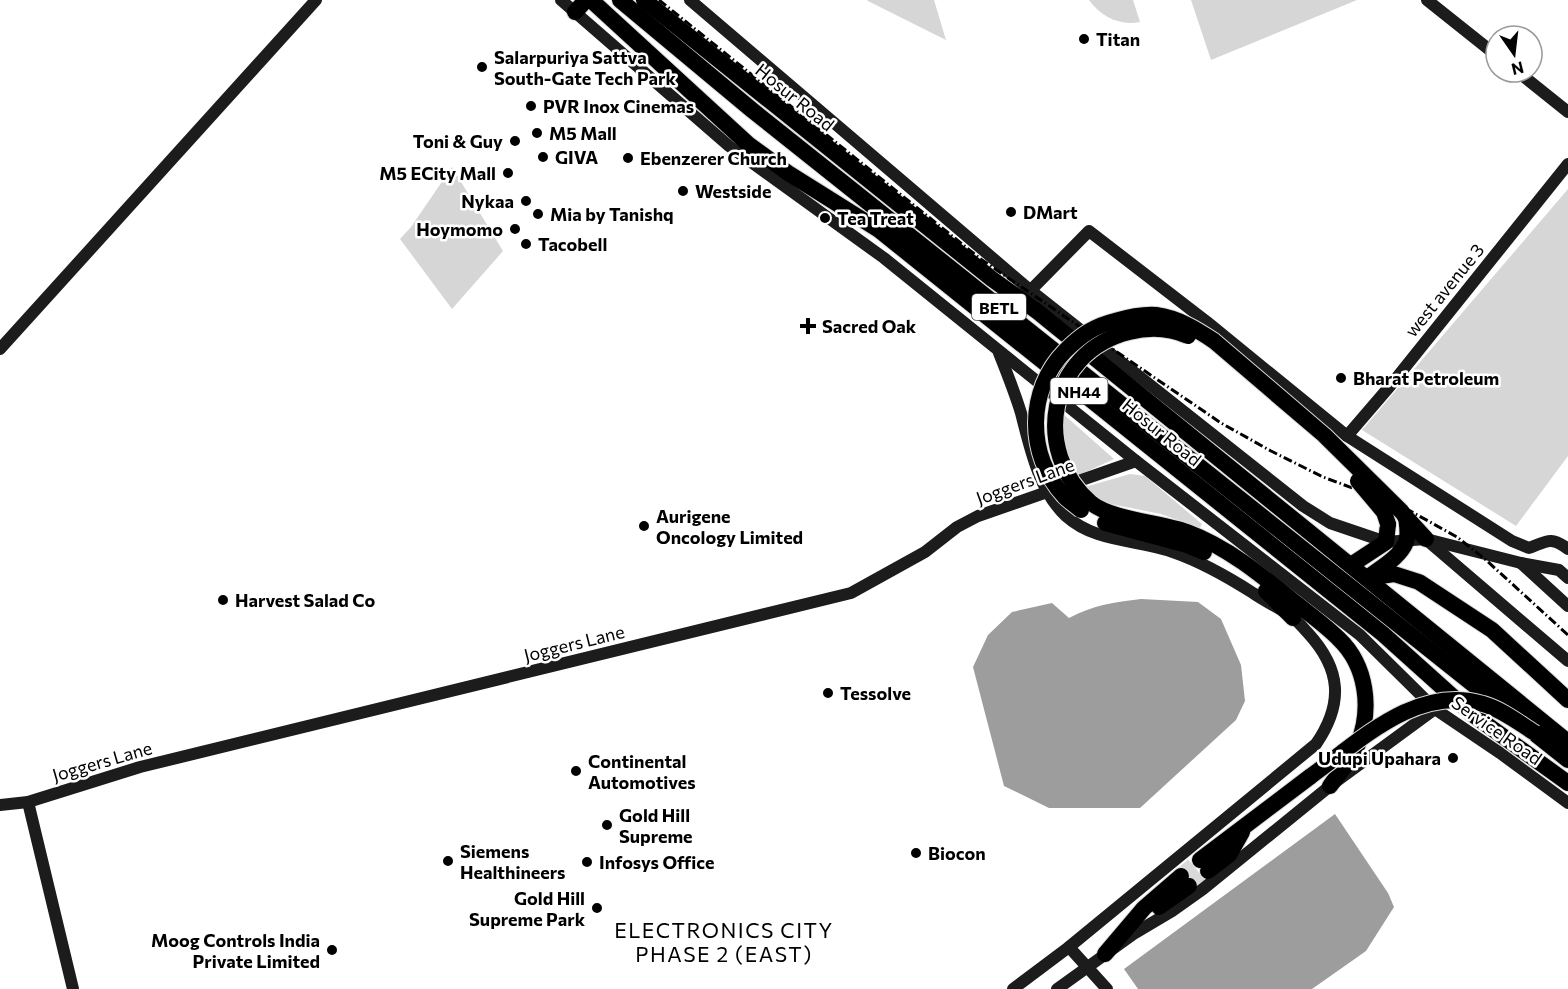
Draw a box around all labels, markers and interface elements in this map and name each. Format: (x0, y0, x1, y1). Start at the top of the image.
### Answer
north arrow (1484, 24, 1544, 84)
place label: Titan (1096, 28, 1140, 50)
marker: Titan (1077, 32, 1091, 46)
place label: Salarpuriya Sattva South-Gate Tech Park (494, 46, 677, 89)
text: N (1510, 58, 1526, 80)
street label: Hosur Road (751, 59, 839, 135)
marker: Salarpuriya Sattva South-Gate Tech Park (475, 60, 489, 74)
place label: PVR Inox Cinemas (543, 95, 694, 117)
marker: PVR Inox Cinemas (524, 99, 538, 113)
place label: M5 Mall (549, 122, 617, 144)
marker: M5 Mall (530, 126, 544, 140)
place label: Toni & Guy (413, 130, 503, 152)
marker: Toni & Guy (508, 134, 522, 148)
place label: GIVA (555, 146, 598, 168)
place label: Ebenzerer Church (640, 147, 787, 169)
marker: GIVA (536, 150, 550, 164)
marker: Ebenzerer Church (621, 151, 635, 165)
place label: M5 ECity Mall (379, 162, 496, 184)
marker: M5 ECity Mall (501, 166, 515, 180)
place label: Westside (695, 180, 771, 202)
marker: Westside (676, 184, 690, 198)
place label: Nykaa (461, 190, 514, 212)
marker: Nykaa (519, 194, 533, 208)
place label: DMart (1023, 201, 1078, 223)
place label: Mia by Tanishq (550, 203, 674, 225)
marker: DMart (1004, 205, 1018, 219)
marker: Mia by Tanishq (531, 207, 545, 221)
place label: Tea Treat (837, 207, 914, 229)
marker: Tea Treat (818, 211, 832, 225)
place label: Hoymomo (416, 218, 503, 240)
marker: Hoymomo (508, 222, 522, 236)
place label: Tacobell (538, 233, 607, 255)
marker: Tacobell (519, 237, 533, 251)
street label: west avenue 3 (1400, 239, 1488, 341)
road number: BETL (972, 294, 1026, 320)
place label: Sacred Oak (822, 315, 917, 337)
marker: Sacred Oak (799, 317, 817, 335)
place label: Bharat Petroleum (1353, 367, 1499, 389)
marker: Bharat Petroleum (1334, 371, 1348, 385)
road number: NH44 (1050, 378, 1108, 404)
street label: Hosur Road (1118, 394, 1206, 470)
street label: Joggers Lane (973, 453, 1077, 509)
place label: Aurigene Oncology Limited (656, 505, 803, 548)
marker: Aurigene Oncology Limited (637, 519, 651, 533)
place label: Harvest Salad Co (235, 589, 376, 611)
marker: Harvest Salad Co (216, 593, 230, 607)
street label: Joggers Lane (521, 620, 627, 666)
place label: Tessolve (840, 682, 911, 704)
marker: Tessolve (821, 686, 835, 700)
street label: Service Road (1448, 691, 1546, 769)
street label: Joggers Lane (50, 736, 154, 786)
place label: Udupi Upahara (1318, 747, 1441, 769)
place label: Continental Automotives (588, 750, 696, 793)
marker: Udupi Upahara (1446, 751, 1460, 765)
marker: Continental Automotives (569, 764, 583, 778)
place label: Gold Hill Supreme (619, 804, 693, 847)
marker: Gold Hill Supreme (600, 818, 614, 832)
place label: Siemens Healthineers (460, 840, 565, 883)
place label: Biocon (928, 842, 986, 864)
marker: Biocon (909, 846, 923, 860)
place label: Infosys Office (599, 851, 715, 873)
marker: Siemens Healthineers (441, 854, 455, 868)
marker: Infosys Office (580, 855, 594, 869)
place label: Gold Hill Supreme Park (469, 887, 586, 930)
marker: Gold Hill Supreme Park (590, 901, 604, 915)
district label: ELECTRONICS CITY PHASE 2 (EAST) (614, 917, 834, 966)
place label: Moog Controls India Private Limited (151, 929, 320, 972)
marker: Moog Controls India Private Limited (325, 943, 339, 957)

